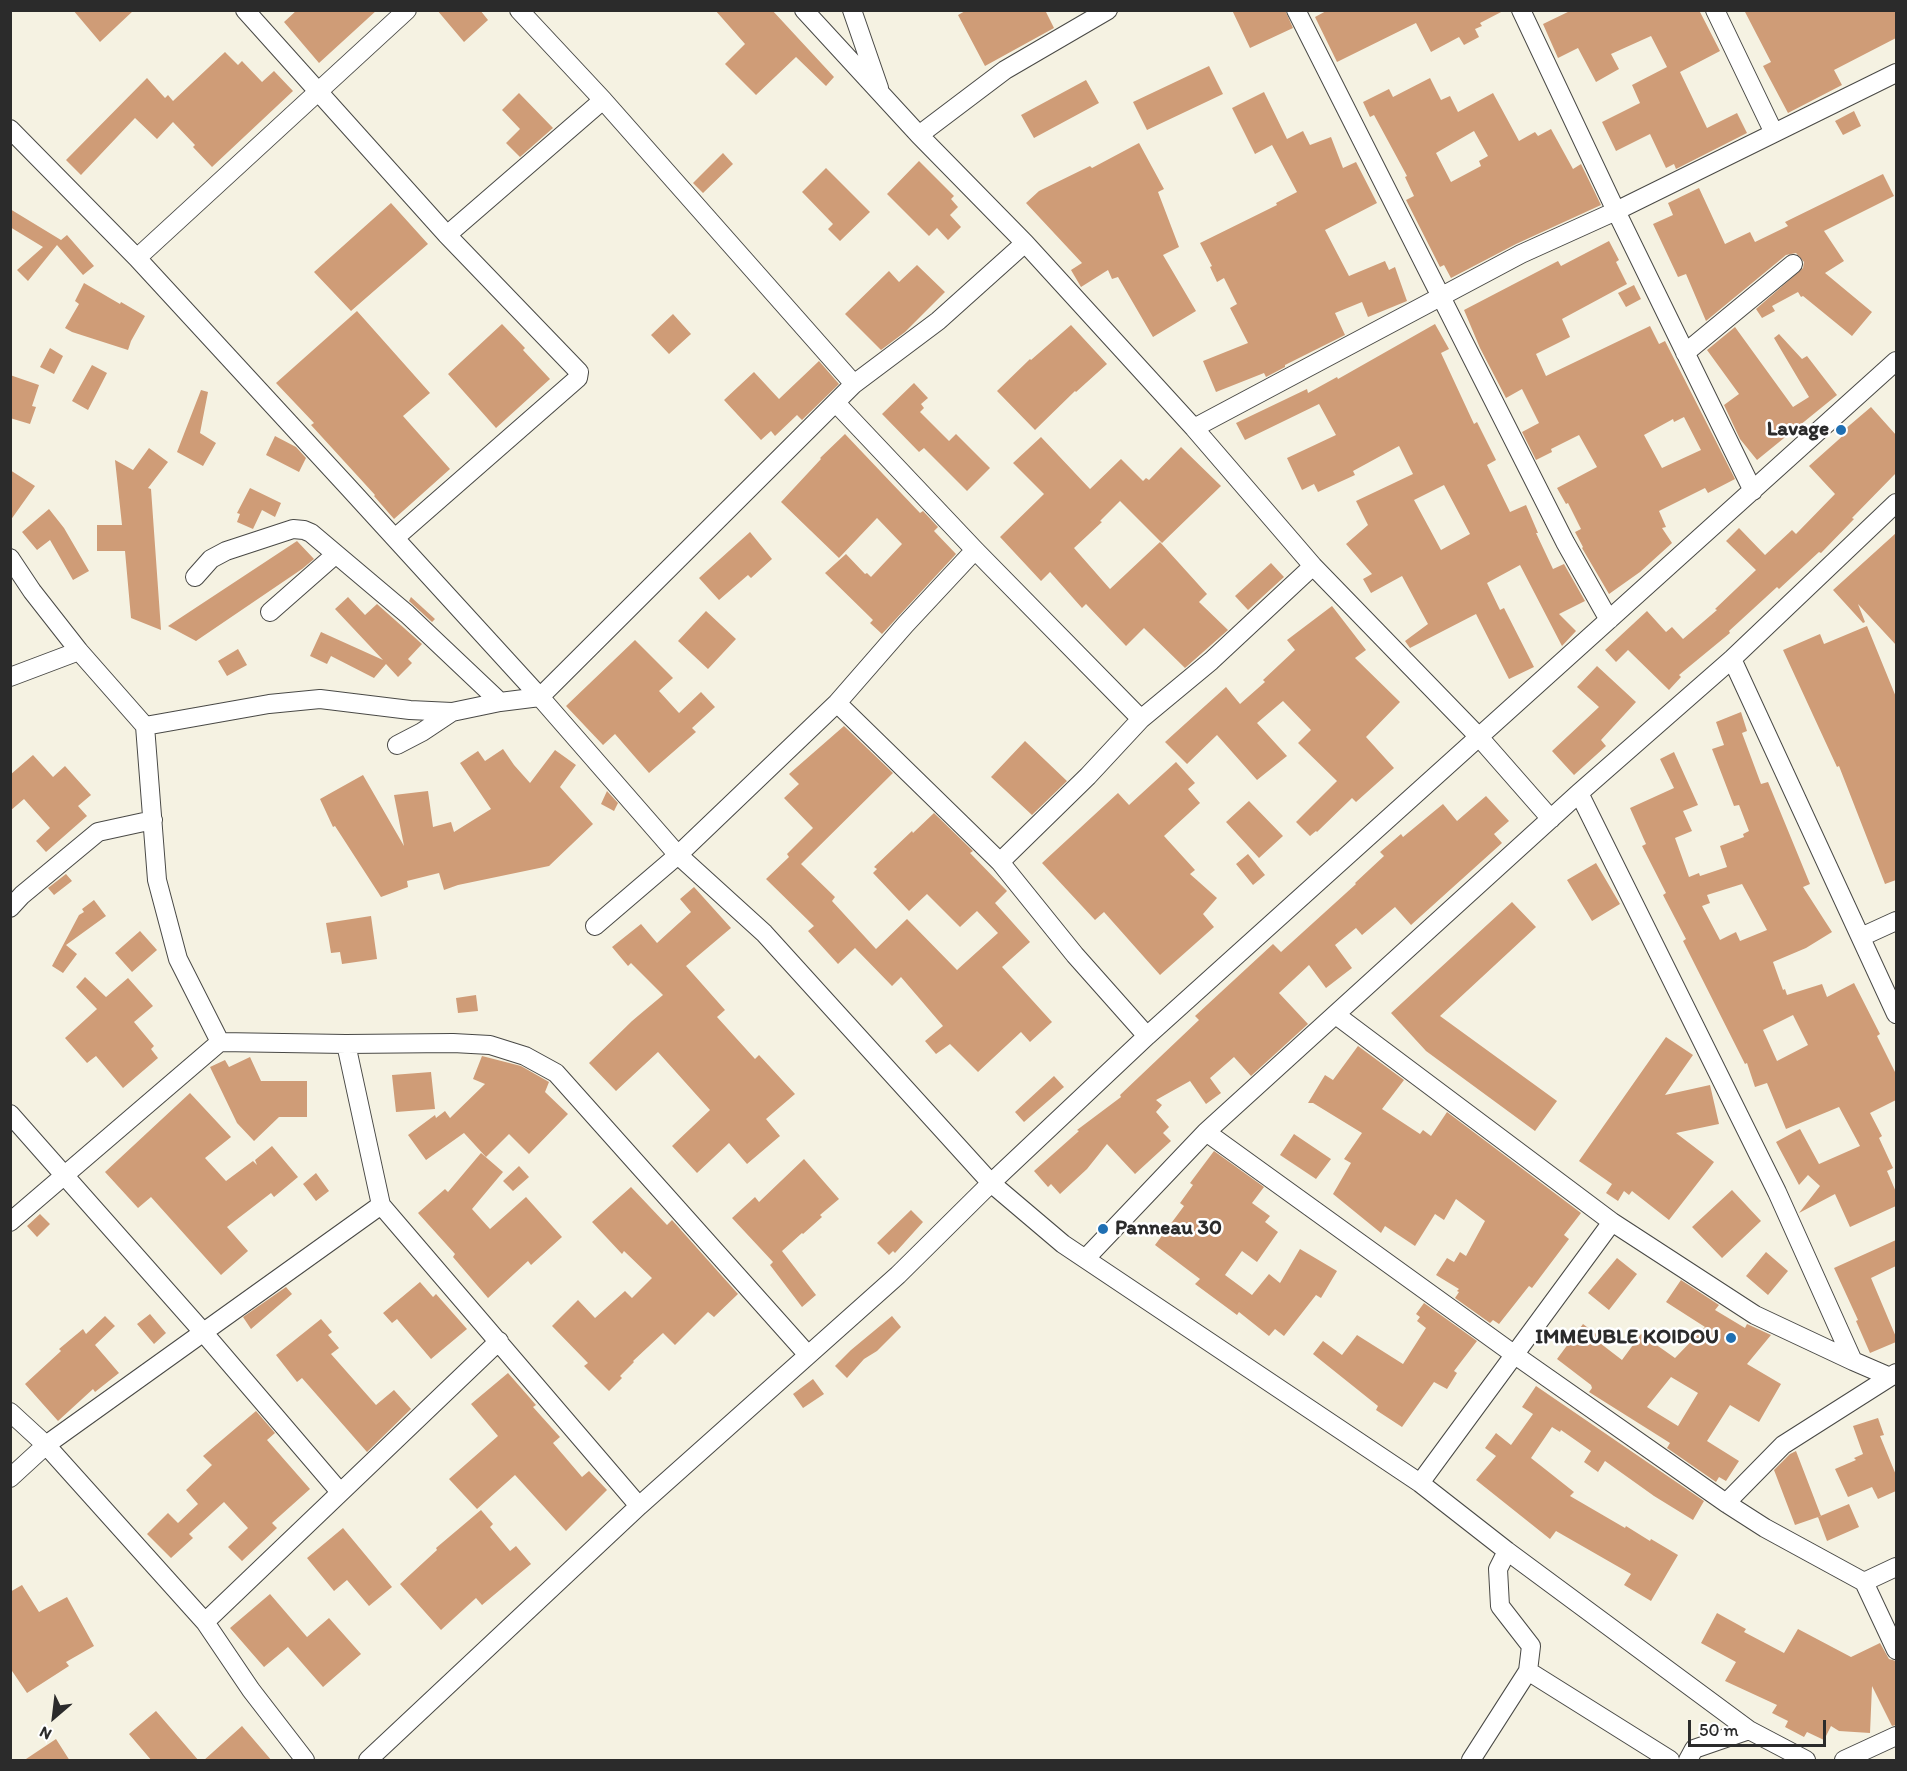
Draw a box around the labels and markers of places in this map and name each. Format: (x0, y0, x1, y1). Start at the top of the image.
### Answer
place label: Lavage (1767, 417, 1829, 443)
marker: Lavage (1834, 423, 1848, 437)
place label: Panneau 30 (1115, 1216, 1222, 1242)
marker: Panneau 30 (1096, 1222, 1110, 1236)
place label: IMMEUBLE KOIDOU (1535, 1325, 1719, 1351)
marker: IMMEUBLE KOIDOU (1724, 1331, 1738, 1345)

